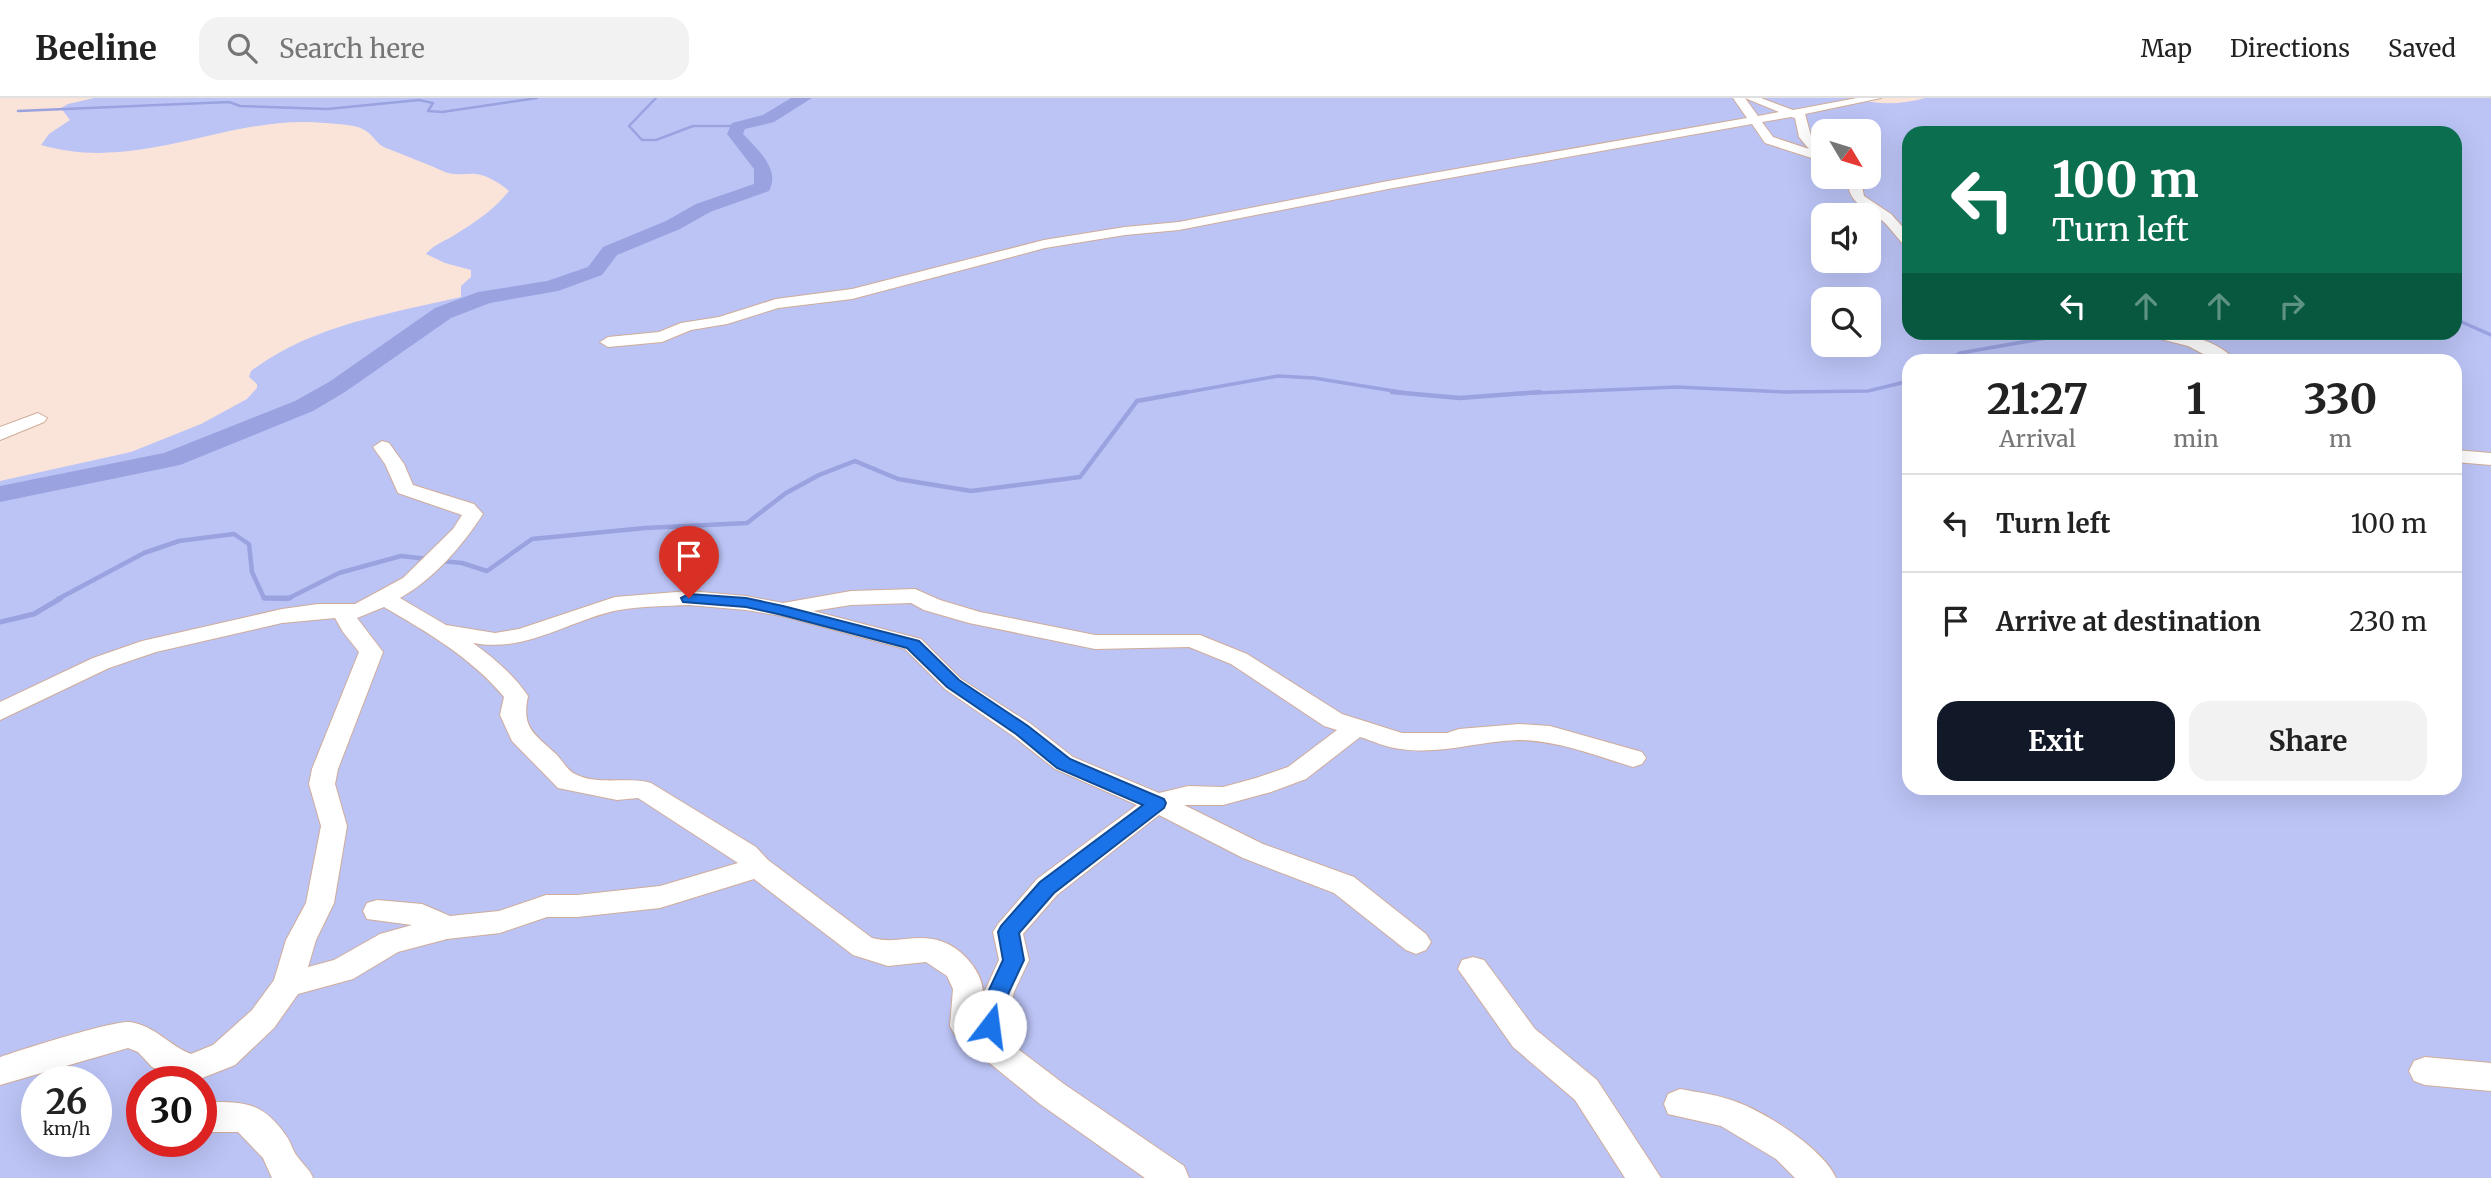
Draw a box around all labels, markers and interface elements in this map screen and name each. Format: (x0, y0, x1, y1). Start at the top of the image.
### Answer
search box (199, 17, 689, 80)
text: Beeline (35, 28, 157, 69)
icon: search (223, 29, 261, 67)
text: Search here (279, 32, 425, 65)
text: Map (2141, 33, 2192, 64)
text: Directions (2230, 33, 2350, 64)
text: Saved (2388, 33, 2456, 64)
north arrow (1811, 119, 1881, 189)
map controls (1811, 119, 1881, 357)
text: 100 m (2052, 149, 2199, 210)
icon: left (1937, 154, 2028, 245)
button: sound (1811, 203, 1881, 273)
text: Turn left (2052, 210, 2189, 250)
button: search (1811, 287, 1881, 357)
icon: left (2054, 287, 2092, 325)
icon: ahead (2127, 287, 2165, 325)
icon: ahead (2200, 287, 2238, 325)
icon: right (2273, 287, 2311, 325)
text: 21:27 (1987, 373, 2088, 425)
text: 1 (2186, 373, 2206, 425)
text: 330 (2303, 373, 2377, 425)
text: Arrival (1999, 424, 2076, 453)
text: min (2173, 424, 2219, 453)
text: m (2329, 424, 2352, 453)
icon: left (1937, 504, 1975, 542)
text: Turn left (1996, 507, 2110, 540)
text: 100 m (2351, 507, 2427, 540)
pin (659, 526, 719, 598)
icon: arrive (670, 537, 708, 575)
icon: arrive (1937, 602, 1975, 640)
text: Arrive at destination (1996, 605, 2261, 638)
text: 230 m (2349, 605, 2427, 638)
button: Exit (1937, 701, 2175, 781)
button: Share (2189, 701, 2427, 781)
position arrow (953, 989, 1027, 1063)
speed limit sign: 30 (126, 1066, 217, 1157)
text: 26 (46, 1080, 87, 1124)
text: km/h (43, 1117, 90, 1140)

